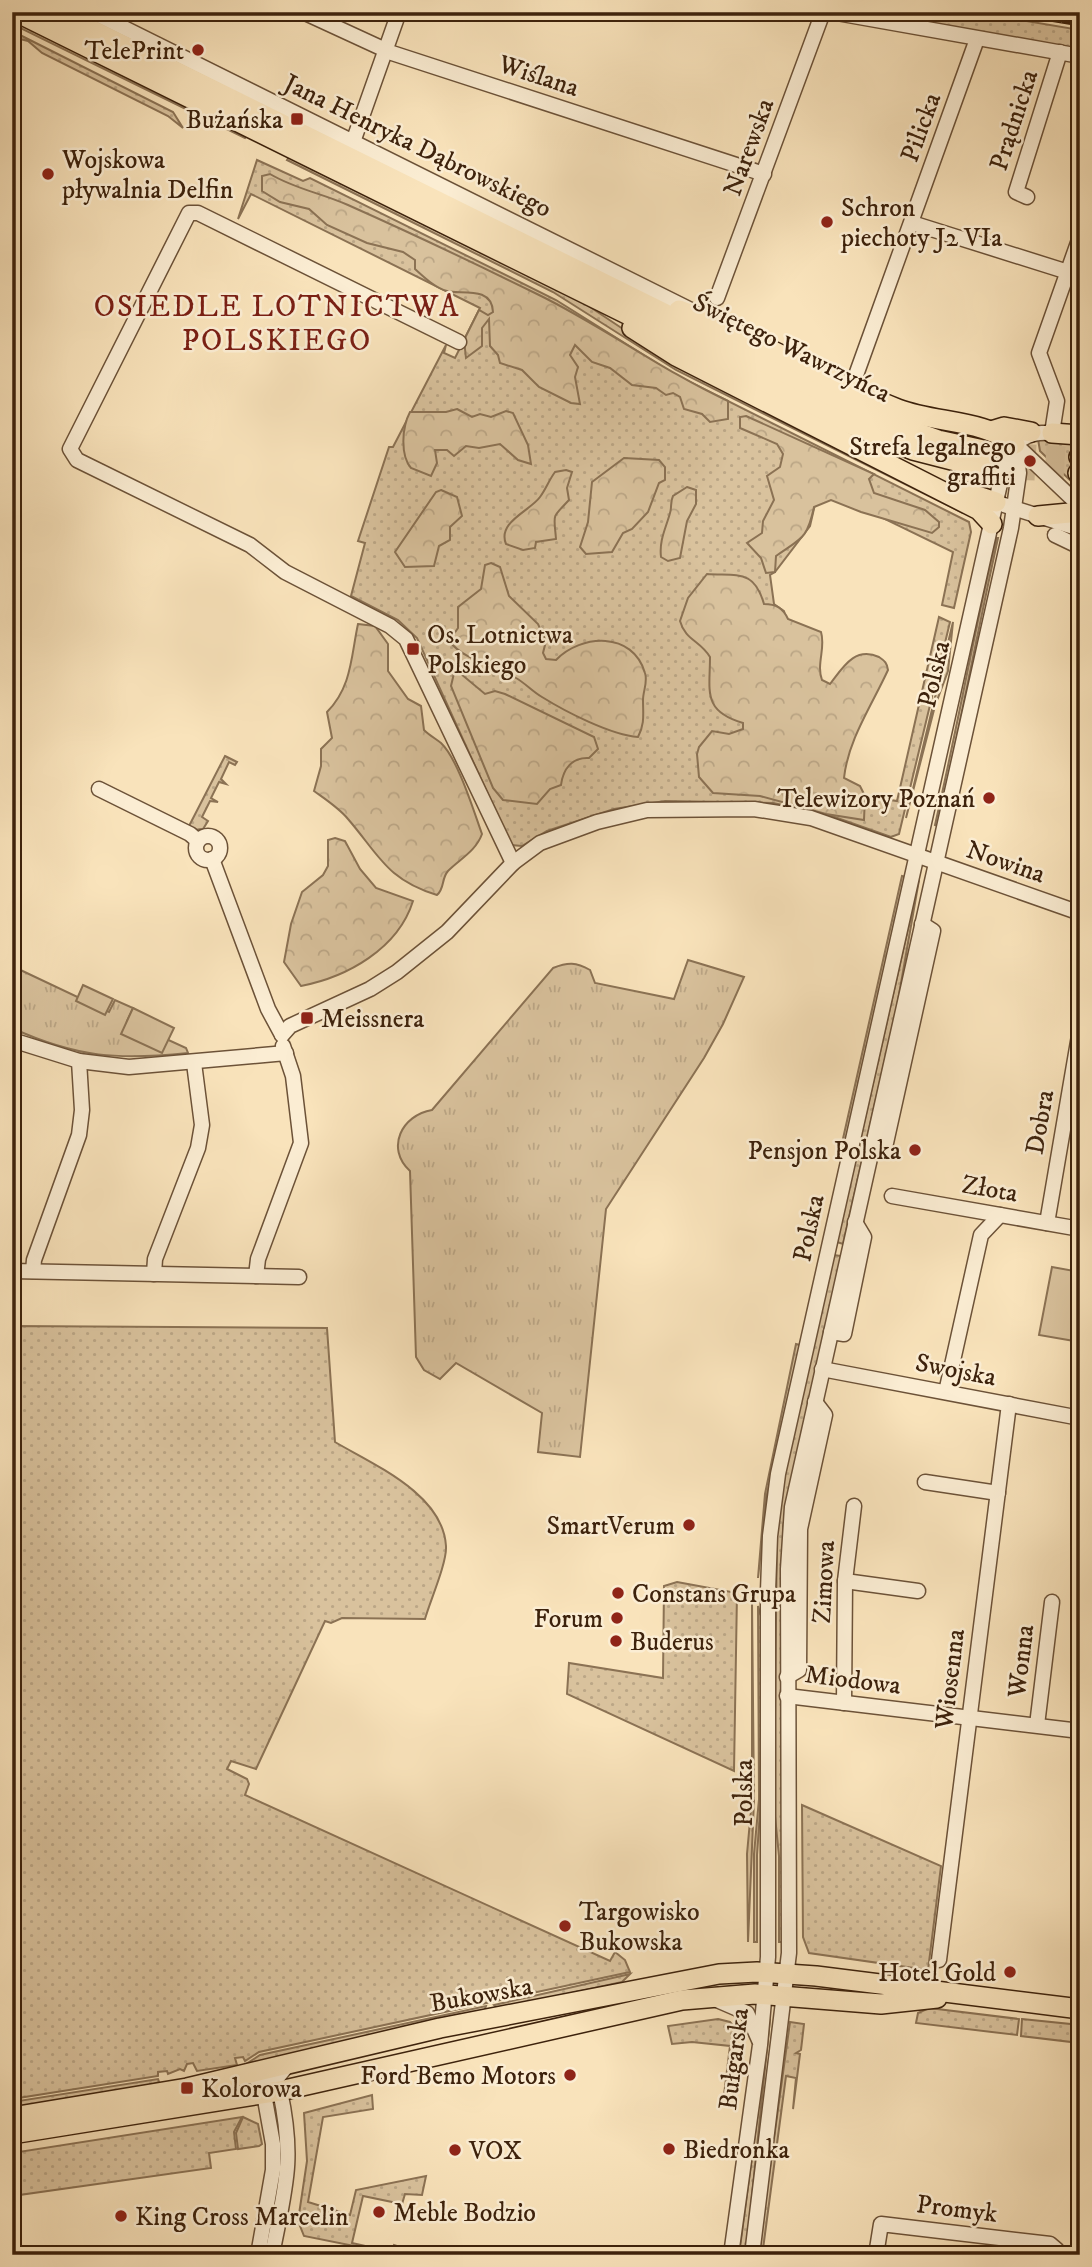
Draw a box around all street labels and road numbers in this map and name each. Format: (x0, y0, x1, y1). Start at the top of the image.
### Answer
street label: Wiślana (493, 48, 583, 105)
street label: Jana Henryka Dąbrowskiego (276, 66, 557, 226)
street label: Prądnicka (983, 66, 1046, 175)
street label: Pilicka (894, 88, 949, 167)
street label: Narewska (717, 94, 782, 201)
street label: Świętego Wawrzyńca (687, 285, 896, 411)
street label: Polska (911, 638, 958, 711)
street label: Nowina (962, 834, 1049, 891)
street label: Dobra (1019, 1087, 1062, 1157)
street label: Złota (959, 1168, 1020, 1211)
street label: Polska (786, 1192, 833, 1265)
street label: Swojska (913, 1346, 999, 1394)
street label: Zimowa (806, 1540, 843, 1624)
street label: Wonna (1001, 1623, 1042, 1701)
street label: Wiosenna (928, 1627, 973, 1732)
street label: Miodowa (803, 1658, 903, 1703)
street label: Polska (728, 1759, 761, 1827)
street label: Bukowska (427, 1970, 535, 2021)
street label: Bułgarska (712, 2006, 757, 2112)
street label: Promyk (914, 2188, 999, 2231)

